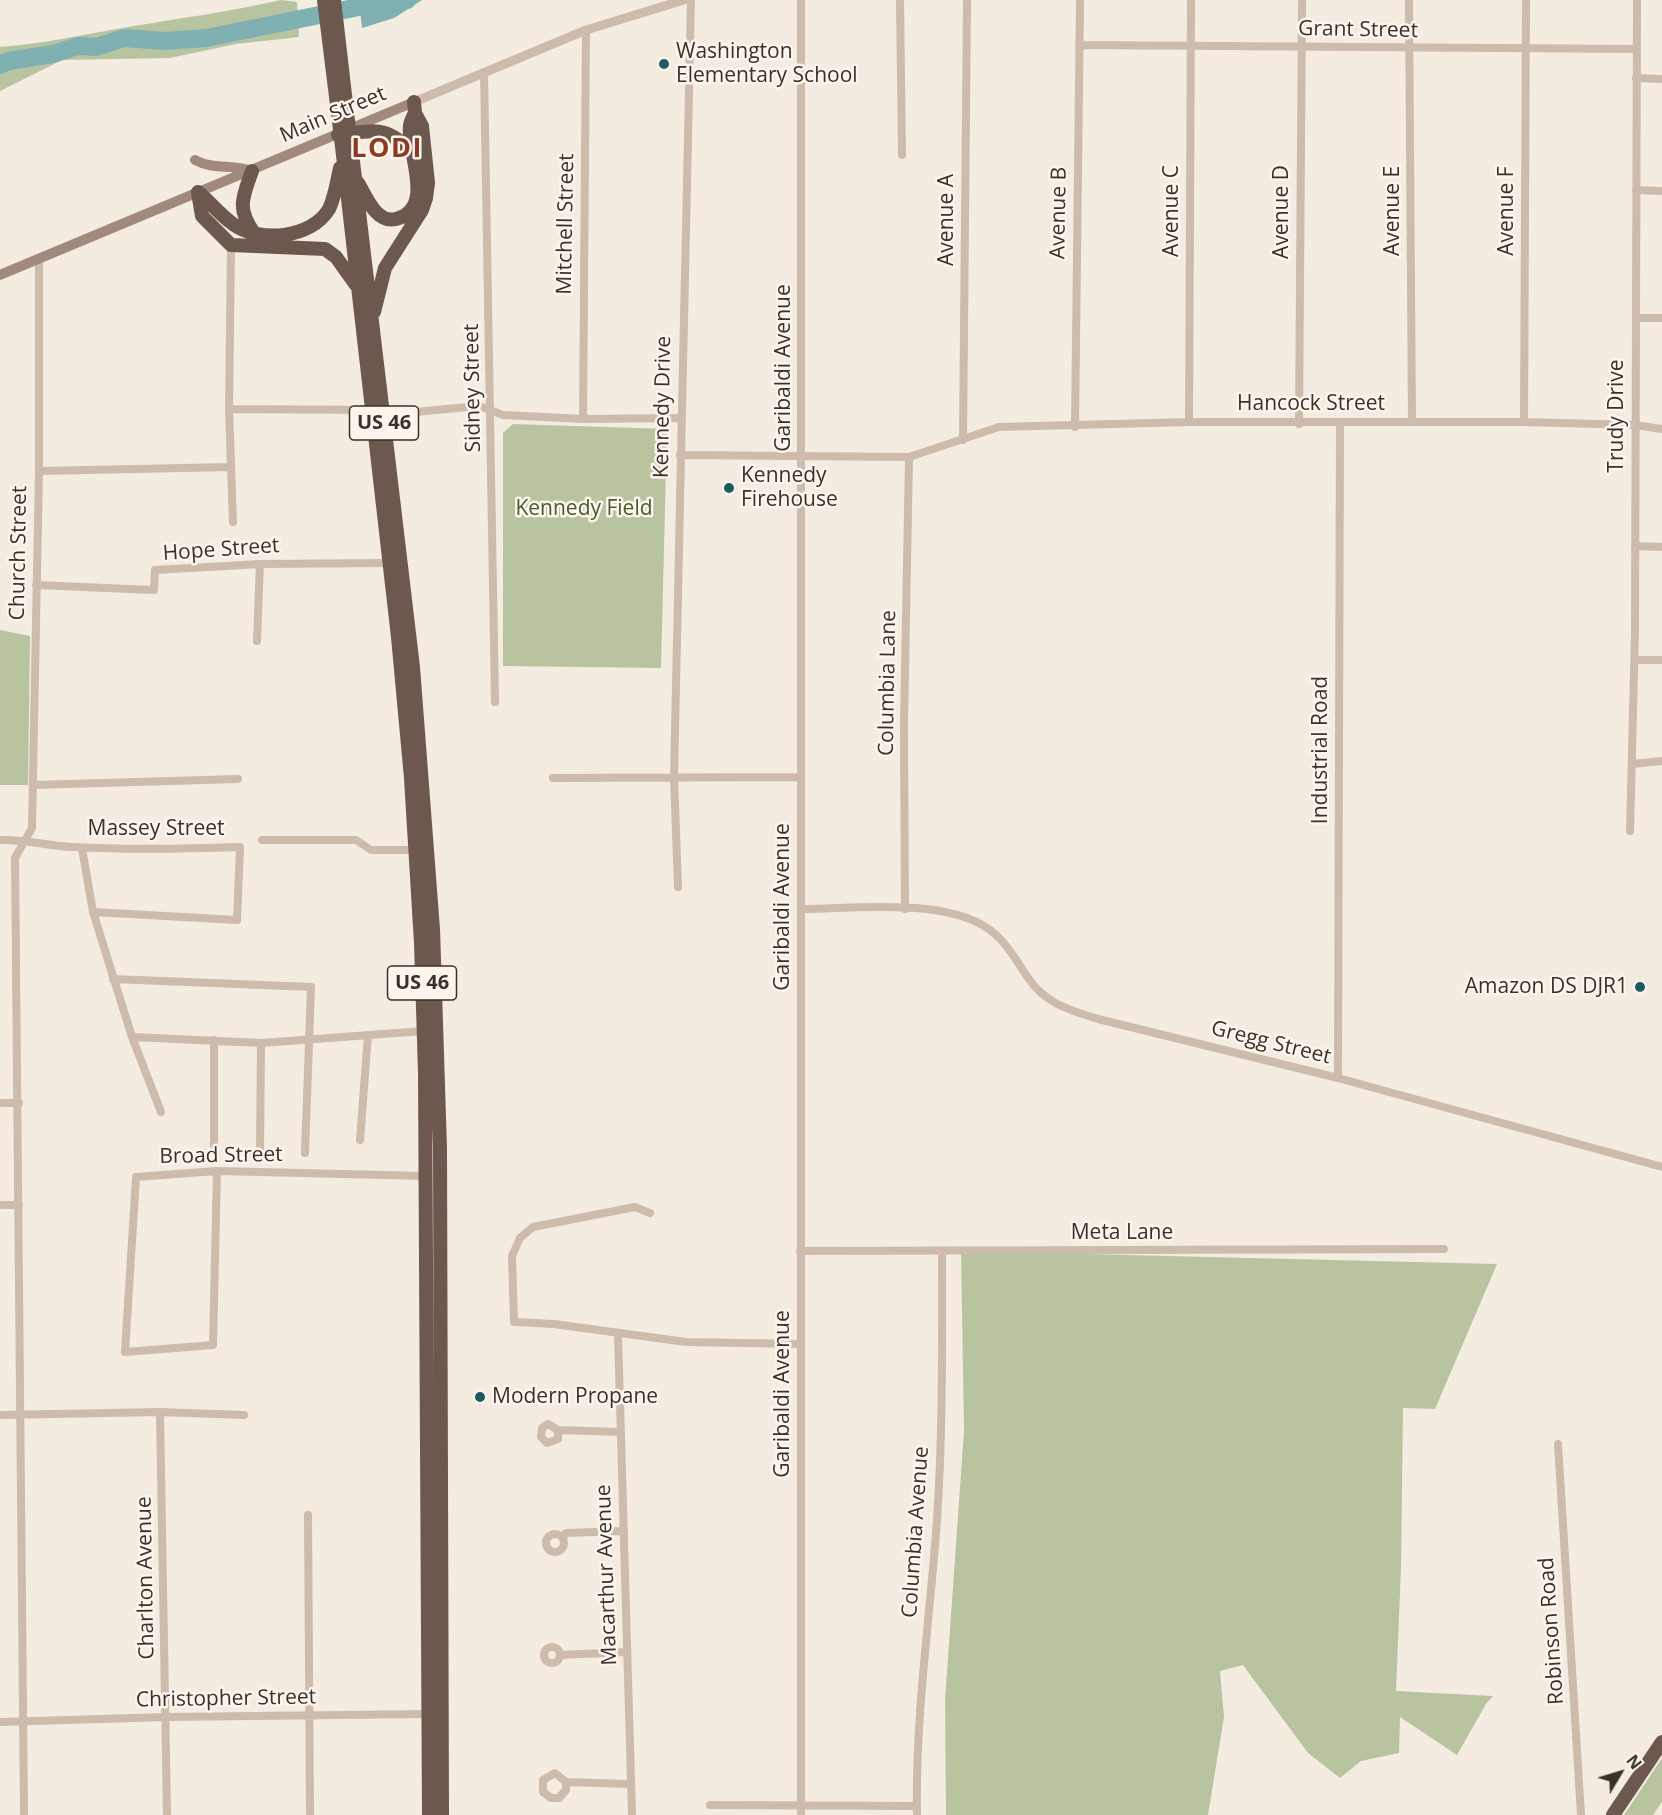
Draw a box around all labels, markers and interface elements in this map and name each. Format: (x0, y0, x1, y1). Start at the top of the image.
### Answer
street label: Grant Street (1298, 16, 1418, 44)
place label: Washington Elementary School (676, 39, 858, 89)
marker: Washington Elementary School (657, 57, 671, 71)
street label: Main Street (276, 81, 390, 149)
district label: LODI (351, 133, 423, 165)
street label: Mitchell Street (552, 153, 580, 295)
street label: Avenue C (1159, 165, 1185, 257)
street label: Avenue D (1269, 165, 1295, 259)
street label: Avenue E (1380, 166, 1406, 256)
street label: Avenue F (1494, 166, 1520, 256)
street label: Avenue B (1046, 167, 1072, 259)
street label: Avenue A (934, 174, 960, 266)
street label: Garibaldi Avenue (771, 284, 797, 452)
street label: Sidney Street (459, 323, 487, 453)
street label: Kennedy Drive (649, 336, 677, 478)
street label: Trudy Drive (1604, 359, 1630, 473)
street label: Hancock Street (1237, 391, 1385, 417)
road number: US 46 (350, 406, 418, 440)
place label: Kennedy Firehouse (741, 463, 838, 513)
marker: Kennedy Firehouse (722, 481, 736, 495)
street label: Church Street (5, 485, 33, 621)
park label: Kennedy Field (515, 496, 653, 522)
street label: Hope Street (162, 533, 280, 567)
street label: Columbia Lane (874, 610, 902, 756)
street label: Industrial Road (1308, 676, 1334, 824)
street label: Massey Street (88, 816, 224, 842)
street label: Garibaldi Avenue (770, 823, 796, 991)
road number: US 46 (388, 966, 456, 1000)
place label: Amazon DS DJR1 (1465, 974, 1628, 1000)
marker: Amazon DS DJR1 (1633, 980, 1647, 994)
street label: Gregg Street (1208, 1016, 1334, 1070)
street label: Broad Street (159, 1142, 283, 1170)
street label: Meta Lane (1071, 1220, 1173, 1246)
street label: Garibaldi Avenue (770, 1310, 796, 1478)
place label: Modern Propane (492, 1384, 658, 1410)
marker: Modern Propane (473, 1390, 487, 1404)
street label: Columbia Avenue (897, 1445, 935, 1619)
street label: Macarthur Avenue (591, 1484, 623, 1666)
street label: Charlton Avenue (132, 1496, 160, 1660)
street label: Robinson Road (1534, 1556, 1570, 1706)
street label: Christopher Street (136, 1685, 316, 1713)
north arrow (1590, 1743, 1650, 1803)
text: N (1622, 1750, 1647, 1774)

